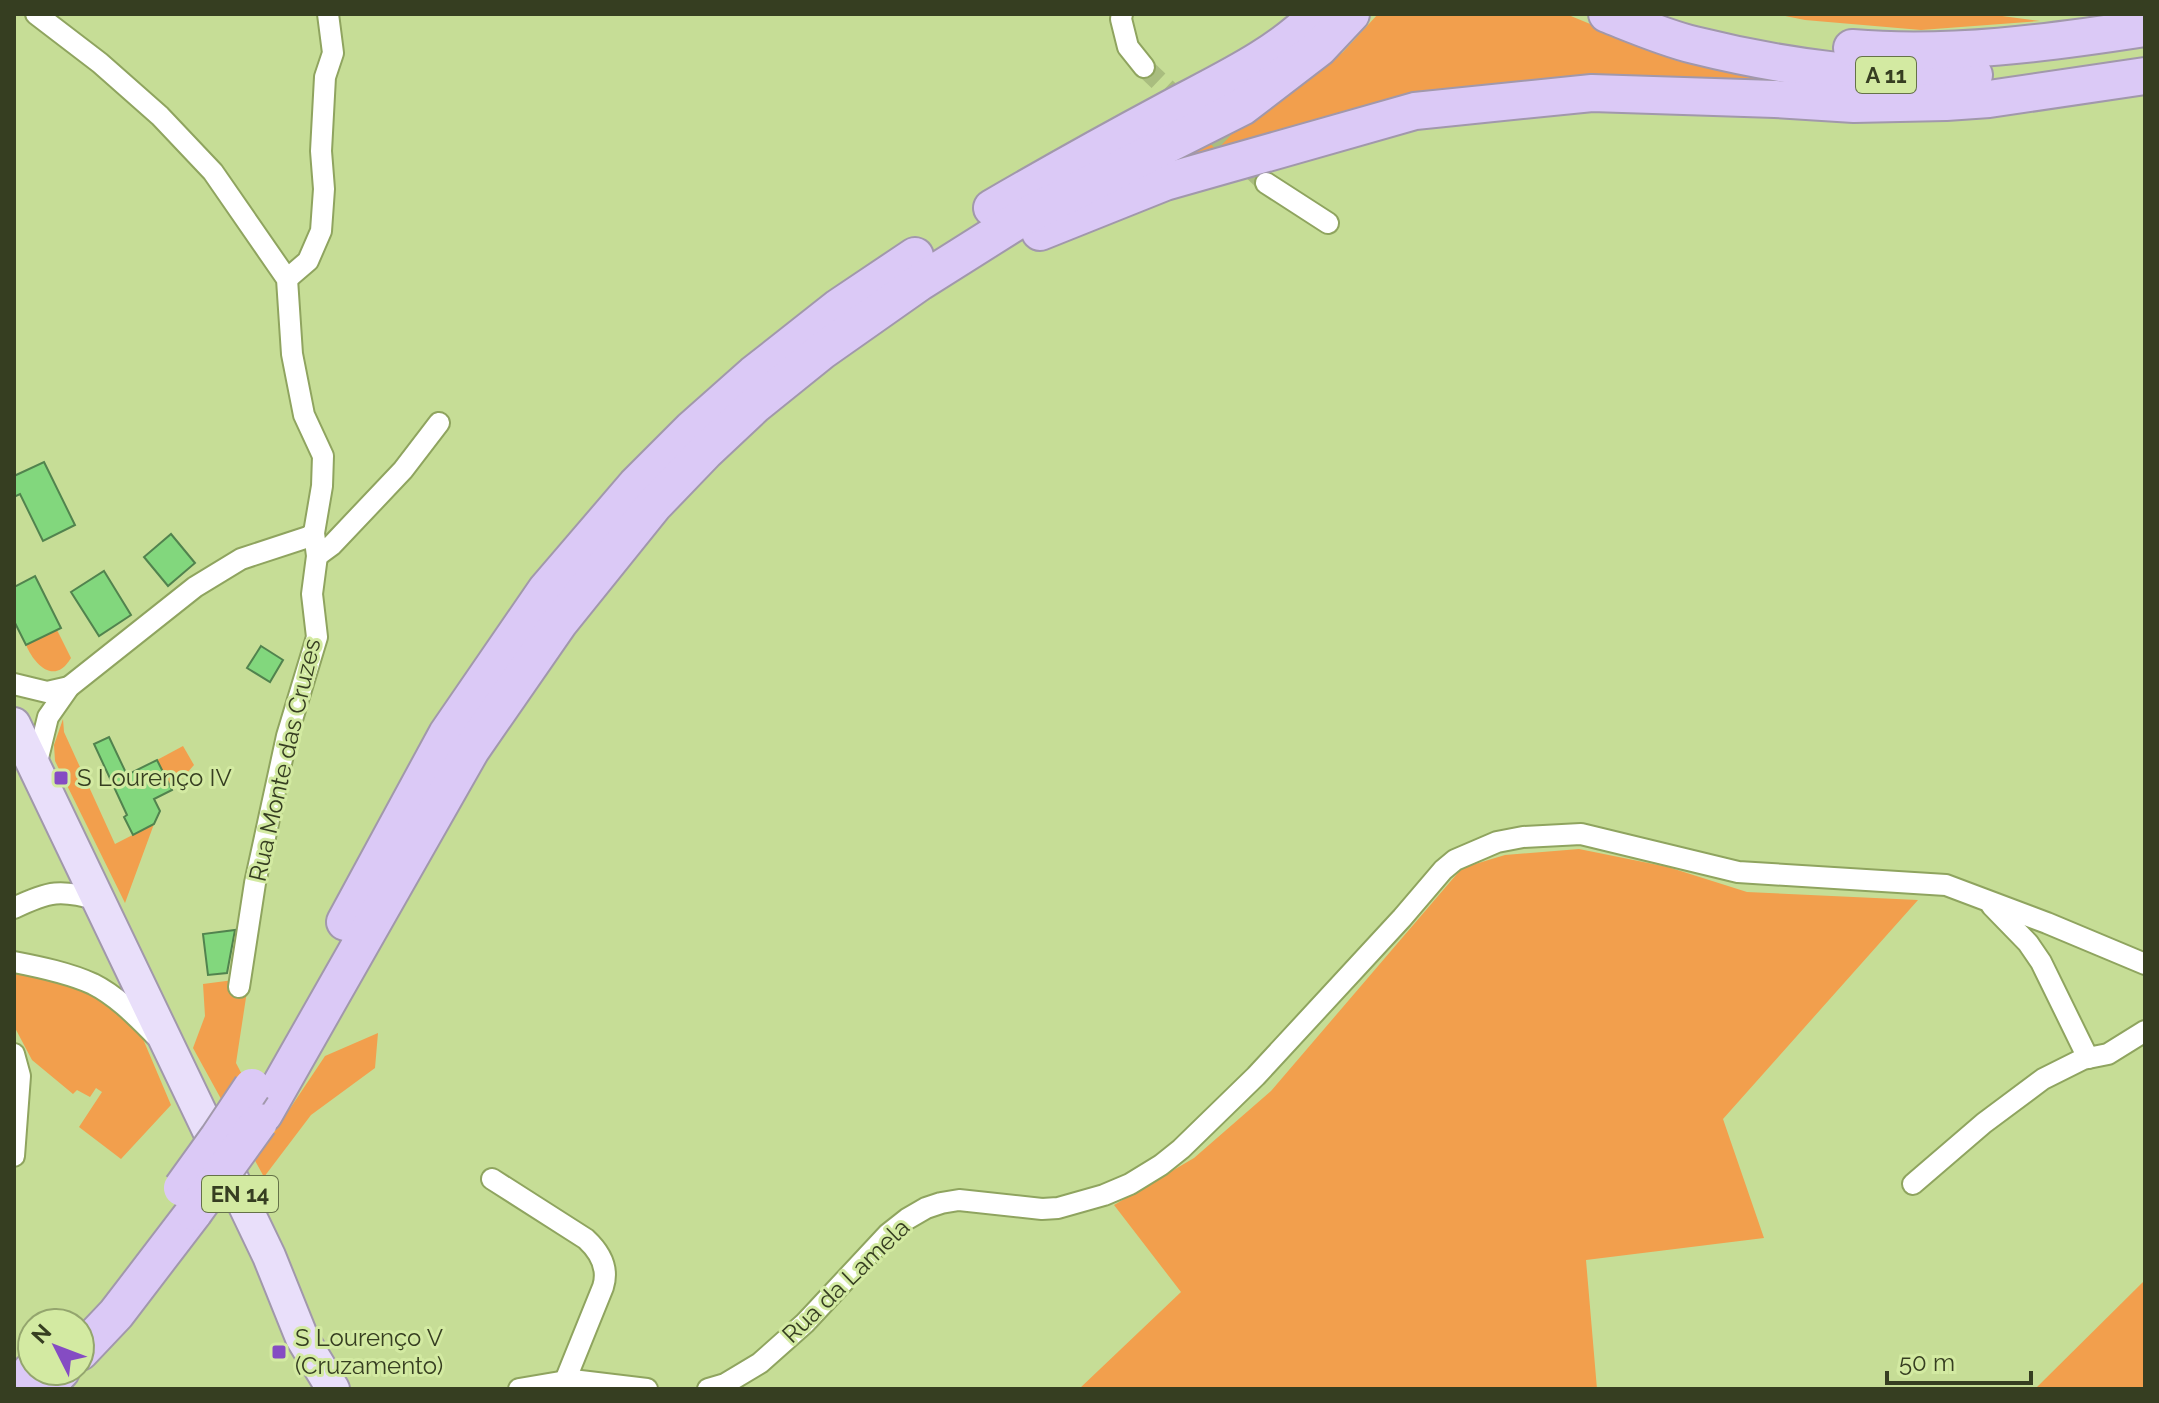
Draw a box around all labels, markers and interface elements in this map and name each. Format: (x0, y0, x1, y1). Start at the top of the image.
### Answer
road number: A 11 (1856, 57, 1916, 93)
street label: Rua Monte das Cruzes (242, 636, 327, 884)
place label: S Lourenço IV (77, 763, 232, 792)
marker: S Lourenço IV (52, 769, 70, 787)
road number: EN 14 (202, 1176, 278, 1212)
street label: Rua da Lamela (776, 1213, 915, 1349)
north arrow (16, 1307, 96, 1387)
text: N (26, 1319, 56, 1349)
place label: S Lourenço V (Cruzamento) (295, 1323, 443, 1380)
scale bar (1887, 1335, 2031, 1385)
marker: S Lourenço V (Cruzamento) (270, 1343, 288, 1361)
text: 50 m (1899, 1348, 1955, 1377)

